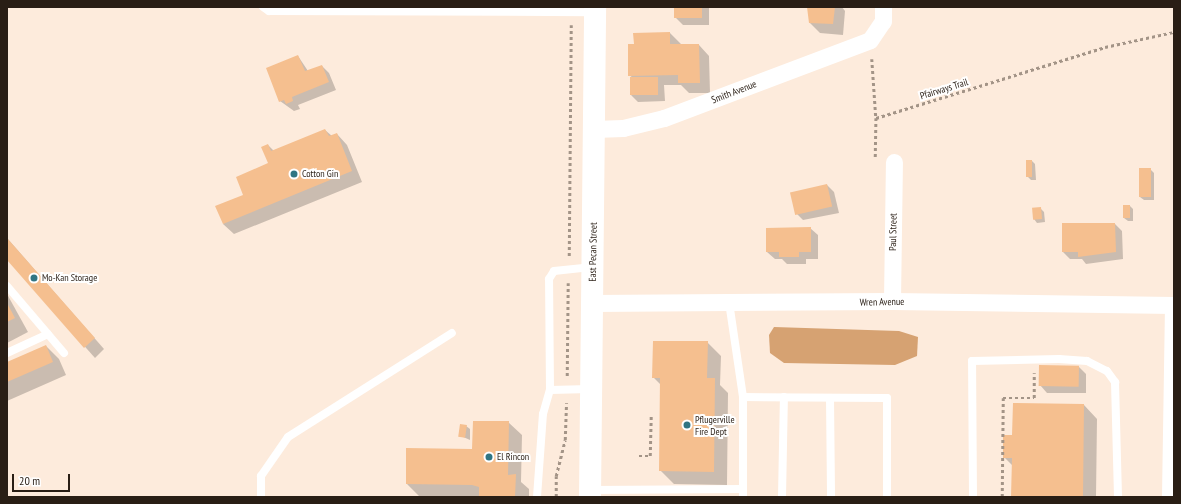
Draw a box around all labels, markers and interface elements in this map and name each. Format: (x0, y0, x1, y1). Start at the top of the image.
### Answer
street label: Pfairways Trail (918, 76, 970, 102)
street label: Smith Avenue (710, 78, 758, 106)
place label: Cotton Gin (302, 168, 338, 180)
marker: Cotton Gin (289, 169, 299, 179)
street label: Paul Street (887, 213, 899, 251)
street label: East Pecan Street (586, 222, 600, 282)
place label: Mo-Kan Storage (42, 272, 97, 284)
marker: Mo-Kan Storage (29, 273, 39, 283)
street label: Wren Avenue (859, 296, 905, 308)
place label: Pflugerville Fire Dept (695, 413, 735, 436)
marker: Pflugerville Fire Dept (682, 420, 692, 430)
place label: El Rincon (497, 451, 529, 463)
marker: El Rincon (484, 452, 494, 462)
scale bar (14, 466, 72, 492)
text: 20 m (19, 473, 40, 488)

